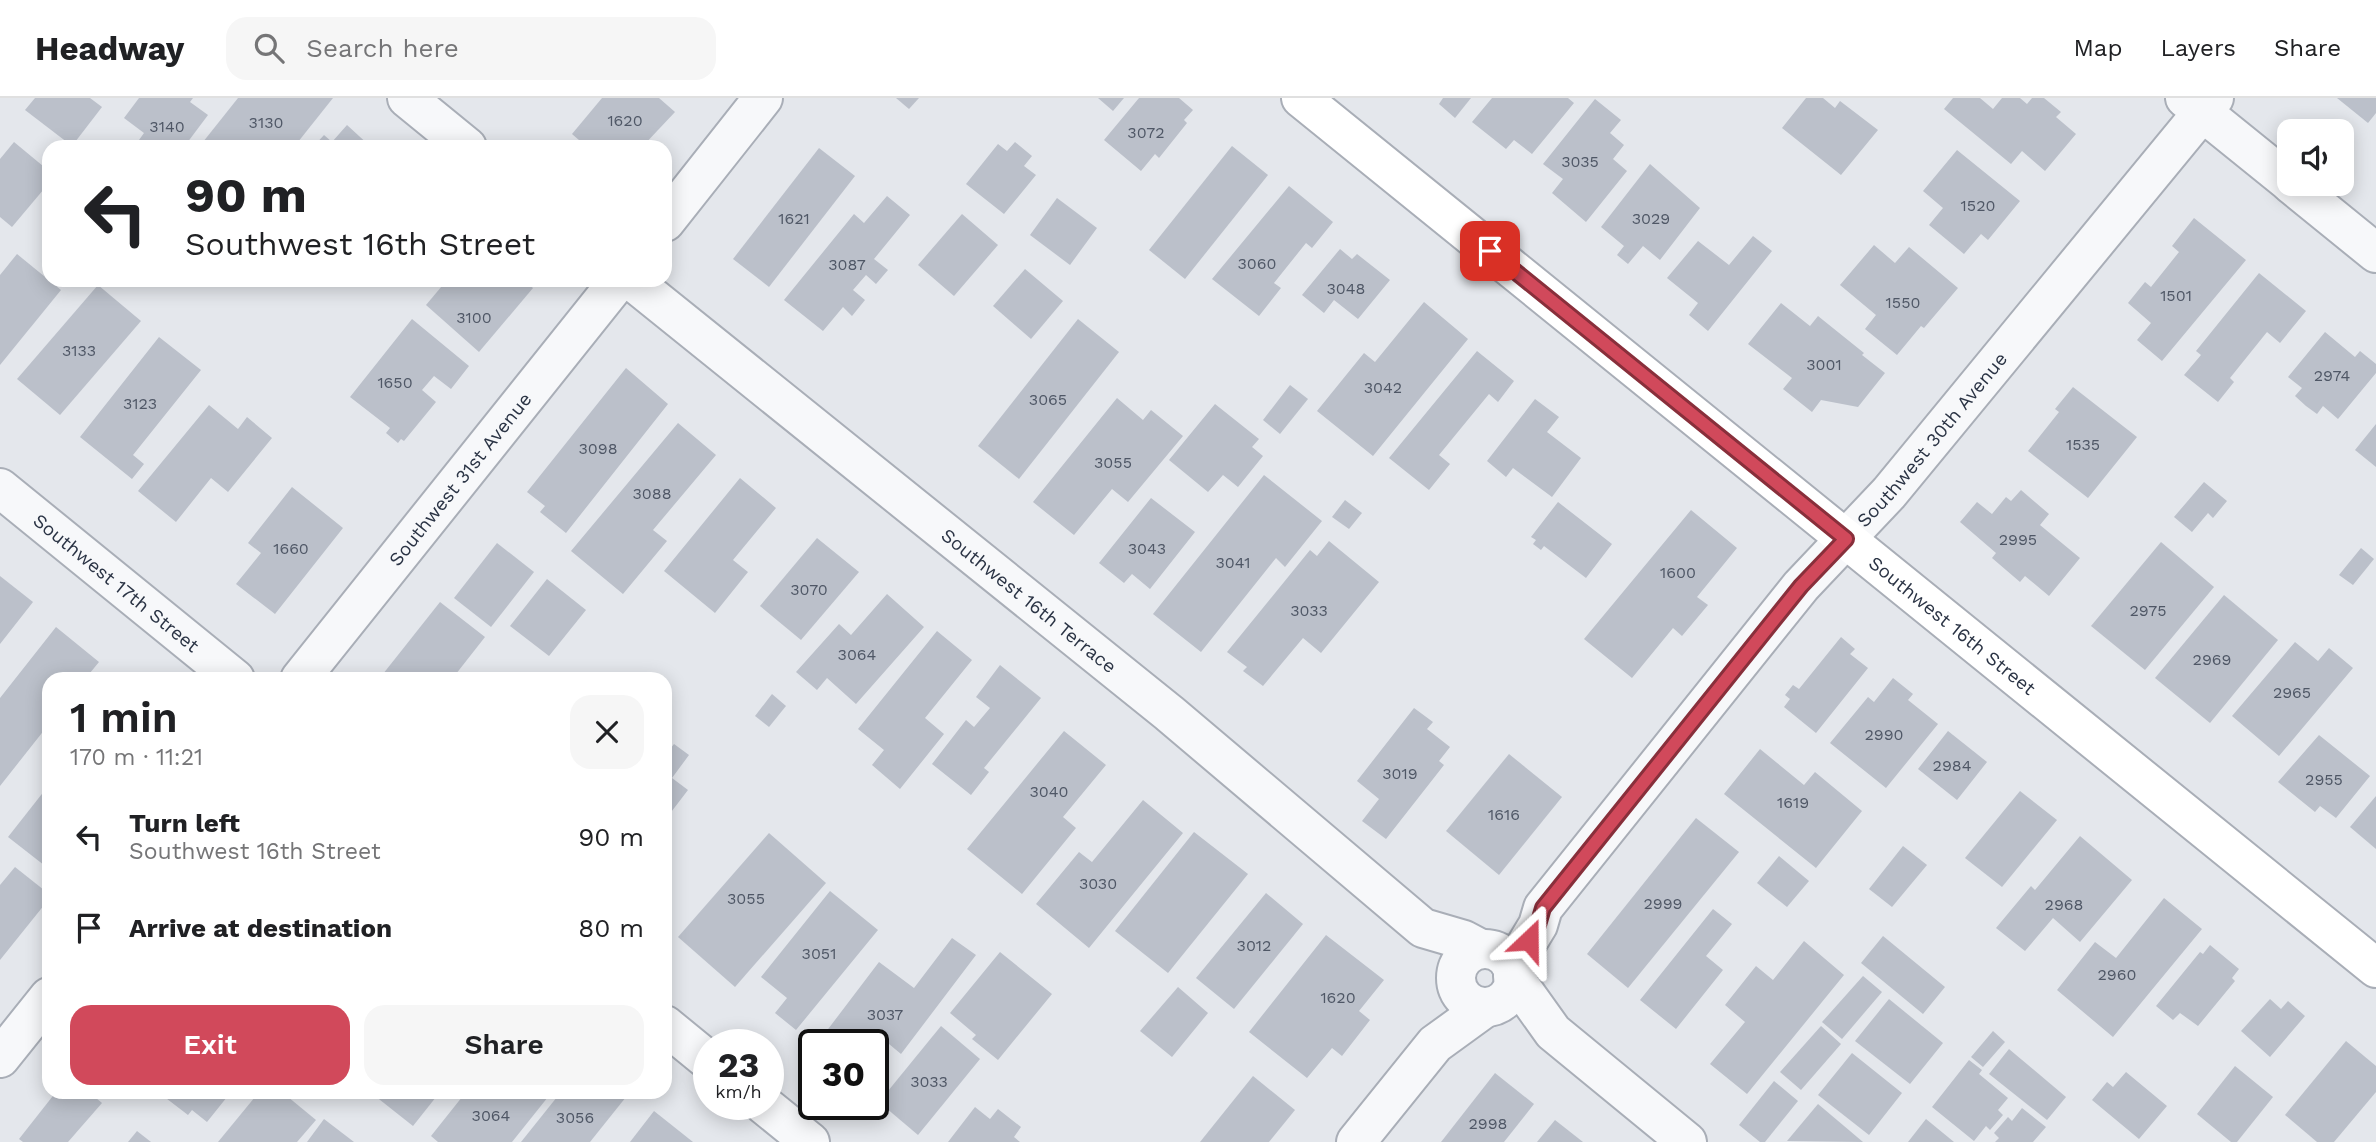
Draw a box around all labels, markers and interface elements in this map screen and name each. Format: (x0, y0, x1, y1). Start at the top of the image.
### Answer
search box (226, 17, 716, 80)
text: Headway (35, 29, 184, 68)
icon: search (250, 29, 288, 67)
text: Search here (306, 33, 459, 63)
text: Map (2074, 34, 2122, 62)
text: Layers (2160, 34, 2236, 62)
text: Share (2274, 34, 2341, 62)
house number: 1620 (607, 111, 643, 130)
house number: 3130 (249, 113, 283, 132)
house number: 3140 (149, 117, 185, 136)
map controls (2277, 119, 2354, 196)
button: sound (2277, 119, 2354, 196)
house number: 3072 (1127, 123, 1165, 142)
house number: 3035 (1561, 152, 1599, 171)
text: 90 m (185, 166, 307, 224)
icon: left (70, 168, 161, 259)
house number: 1520 (1961, 196, 1995, 215)
house number: 1621 (778, 209, 810, 228)
house number: 3029 (1632, 209, 1670, 228)
pin (1460, 221, 1520, 281)
text: Southwest 16th Street (185, 225, 535, 263)
icon: arrive (1471, 232, 1509, 270)
house number: 3060 (1238, 254, 1276, 273)
house number: 3087 (828, 255, 866, 274)
house number: 3048 (1327, 279, 1365, 298)
house number: 1501 (2160, 286, 2192, 305)
house number: 1550 (1886, 293, 1920, 312)
house number: 3100 (456, 308, 492, 327)
house number: 3133 (62, 341, 96, 360)
street label: Southwest 30th Avenue (1852, 347, 2012, 532)
house number: 3001 (1806, 355, 1842, 374)
house number: 2974 (2314, 366, 2351, 385)
house number: 1650 (377, 373, 413, 392)
house number: 3042 (1364, 378, 1402, 397)
street label: Southwest 31st Avenue (384, 388, 536, 570)
house number: 3065 (1029, 390, 1067, 409)
house number: 3123 (123, 394, 157, 413)
house number: 1535 (2066, 435, 2100, 454)
house number: 3098 (578, 439, 618, 458)
house number: 3055 (1094, 453, 1132, 472)
house number: 3088 (633, 484, 672, 503)
street label: Southwest 17th Street (29, 508, 204, 657)
street label: Southwest 16th Terrace (937, 523, 1121, 678)
house number: 2995 (1999, 530, 2037, 549)
house number: 1660 (273, 539, 309, 558)
house number: 3043 (1128, 539, 1166, 558)
street label: Southwest 16th Street (1864, 551, 2041, 700)
house number: 3041 (1215, 553, 1251, 572)
house number: 1600 (1660, 563, 1696, 582)
house number: 3070 (790, 580, 828, 599)
house number: 3033 (1290, 601, 1328, 620)
house number: 2975 (2129, 601, 2167, 620)
house number: 3064 (838, 645, 877, 664)
house number: 2969 (2193, 650, 2231, 669)
house number: 2965 (2273, 683, 2311, 702)
text: 1 min (70, 693, 178, 742)
button: close (570, 695, 644, 769)
house number: 2990 (1864, 725, 1904, 744)
text: 170 m · 11:21 (70, 744, 203, 771)
house number: 2984 (1933, 756, 1972, 775)
house number: 3019 (1382, 764, 1418, 783)
house number: 2955 (2305, 770, 2343, 789)
house number: 3040 (1029, 782, 1069, 801)
house number: 1619 (1777, 793, 1809, 812)
house number: 1616 (1488, 805, 1520, 824)
text: Turn left (129, 808, 240, 838)
icon: left (70, 818, 108, 856)
text: 90 m (578, 822, 644, 852)
text: Southwest 16th Street (129, 838, 381, 865)
house number: 3030 (1079, 874, 1117, 893)
house number: 3055 (727, 889, 765, 908)
house number: 2999 (1644, 894, 1682, 913)
house number: 2968 (2045, 895, 2083, 914)
position arrow (1492, 903, 1566, 977)
icon: arrive (70, 909, 108, 947)
text: Arrive at destination (129, 913, 392, 943)
text: 80 m (578, 913, 644, 943)
house number: 3012 (1237, 936, 1271, 955)
house number: 3051 (802, 944, 836, 963)
house number: 2960 (2098, 965, 2136, 984)
house number: 1620 (1320, 988, 1356, 1007)
button: Exit (70, 1005, 350, 1085)
button: Share (364, 1005, 644, 1085)
house number: 3037 (867, 1005, 903, 1024)
speed limit sign: 30 (798, 1029, 889, 1120)
text: 23 (718, 1044, 759, 1086)
house number: 3033 (910, 1072, 948, 1091)
text: km/h (715, 1081, 762, 1102)
house number: 3064 (472, 1106, 511, 1125)
house number: 3056 (556, 1108, 594, 1127)
house number: 2998 (1469, 1114, 1507, 1133)

